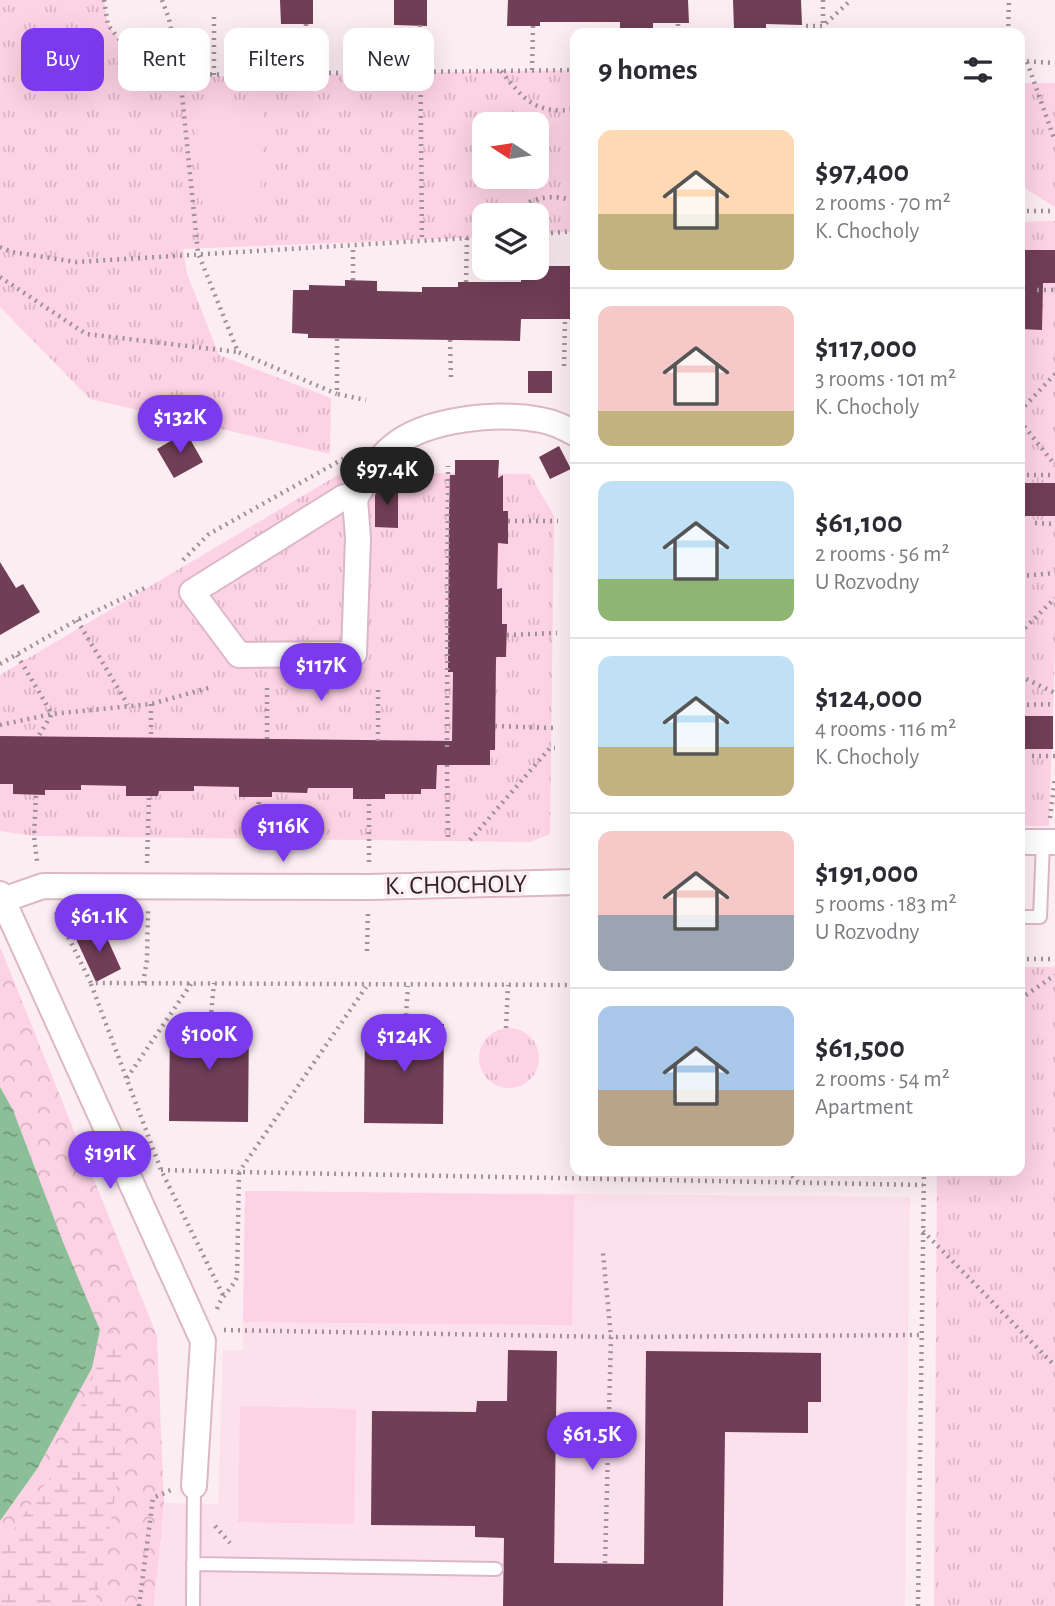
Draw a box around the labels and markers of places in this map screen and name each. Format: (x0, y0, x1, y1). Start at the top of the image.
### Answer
pin: $132K (131, 396, 229, 455)
pin: $97.4K (330, 448, 444, 507)
pin: $117K (272, 644, 370, 703)
pin: $116K (234, 804, 332, 864)
pin: $61.1K (42, 894, 156, 954)
pin: $100K (160, 1012, 258, 1072)
pin: $124K (355, 1014, 453, 1074)
pin: $191K (61, 1132, 159, 1191)
pin: $61.5K (535, 1412, 649, 1472)

